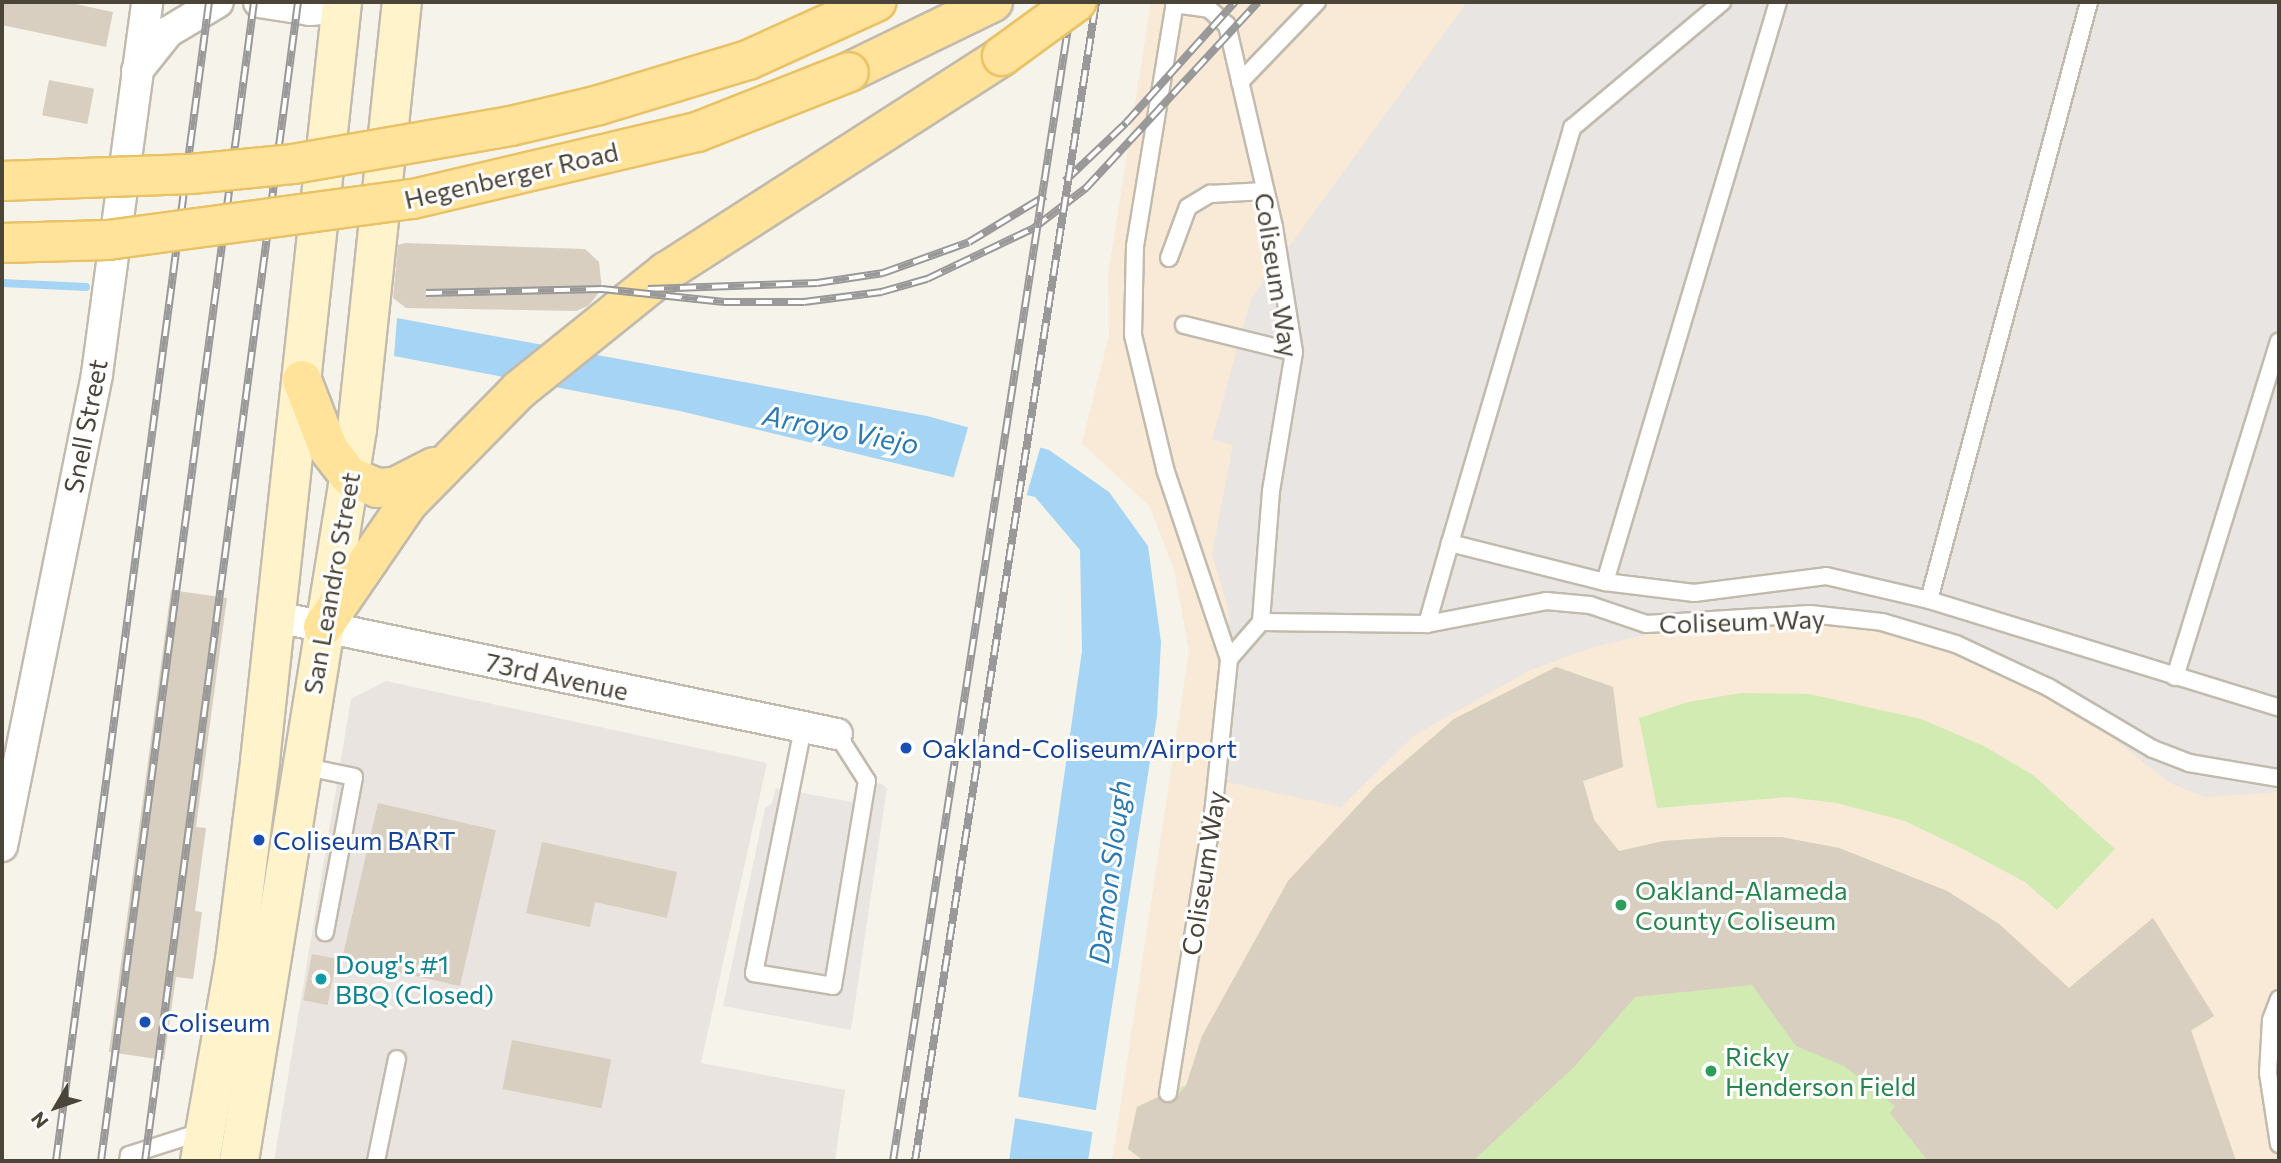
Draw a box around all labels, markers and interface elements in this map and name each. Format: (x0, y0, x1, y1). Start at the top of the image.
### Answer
street label: Hegenberger Road (401, 135, 621, 215)
street label: Coliseum Way (1249, 190, 1305, 360)
street label: Snell Street (57, 356, 113, 496)
water label: Arroyo Viejo (760, 397, 922, 461)
street label: San Leandro Street (296, 470, 366, 696)
street label: Coliseum Way (1658, 603, 1826, 639)
street label: 73rd Avenue (483, 646, 631, 706)
place label: Oakland-Coliseum/Airport (922, 732, 1237, 764)
marker: Oakland-Coliseum/Airport (896, 738, 916, 758)
water label: Damon Slough (1081, 778, 1137, 966)
street label: Coliseum Way (1175, 788, 1231, 958)
place label: Coliseum BART (273, 824, 456, 856)
marker: Coliseum BART (251, 832, 267, 848)
place label: Oakland-Alameda County Coliseum (1635, 874, 1848, 936)
marker: Oakland-Alameda County Coliseum (1613, 897, 1629, 913)
place label: Doug's #1 BBQ (Closed) (335, 948, 494, 1010)
marker: Doug's #1 BBQ (Closed) (313, 971, 329, 987)
place label: Coliseum (161, 1006, 270, 1038)
marker: Coliseum (135, 1012, 155, 1032)
place label: Ricky Henderson Field (1725, 1040, 1916, 1102)
marker: Ricky Henderson Field (1703, 1063, 1719, 1079)
north arrow (21, 1072, 91, 1142)
text: N (26, 1108, 53, 1133)

